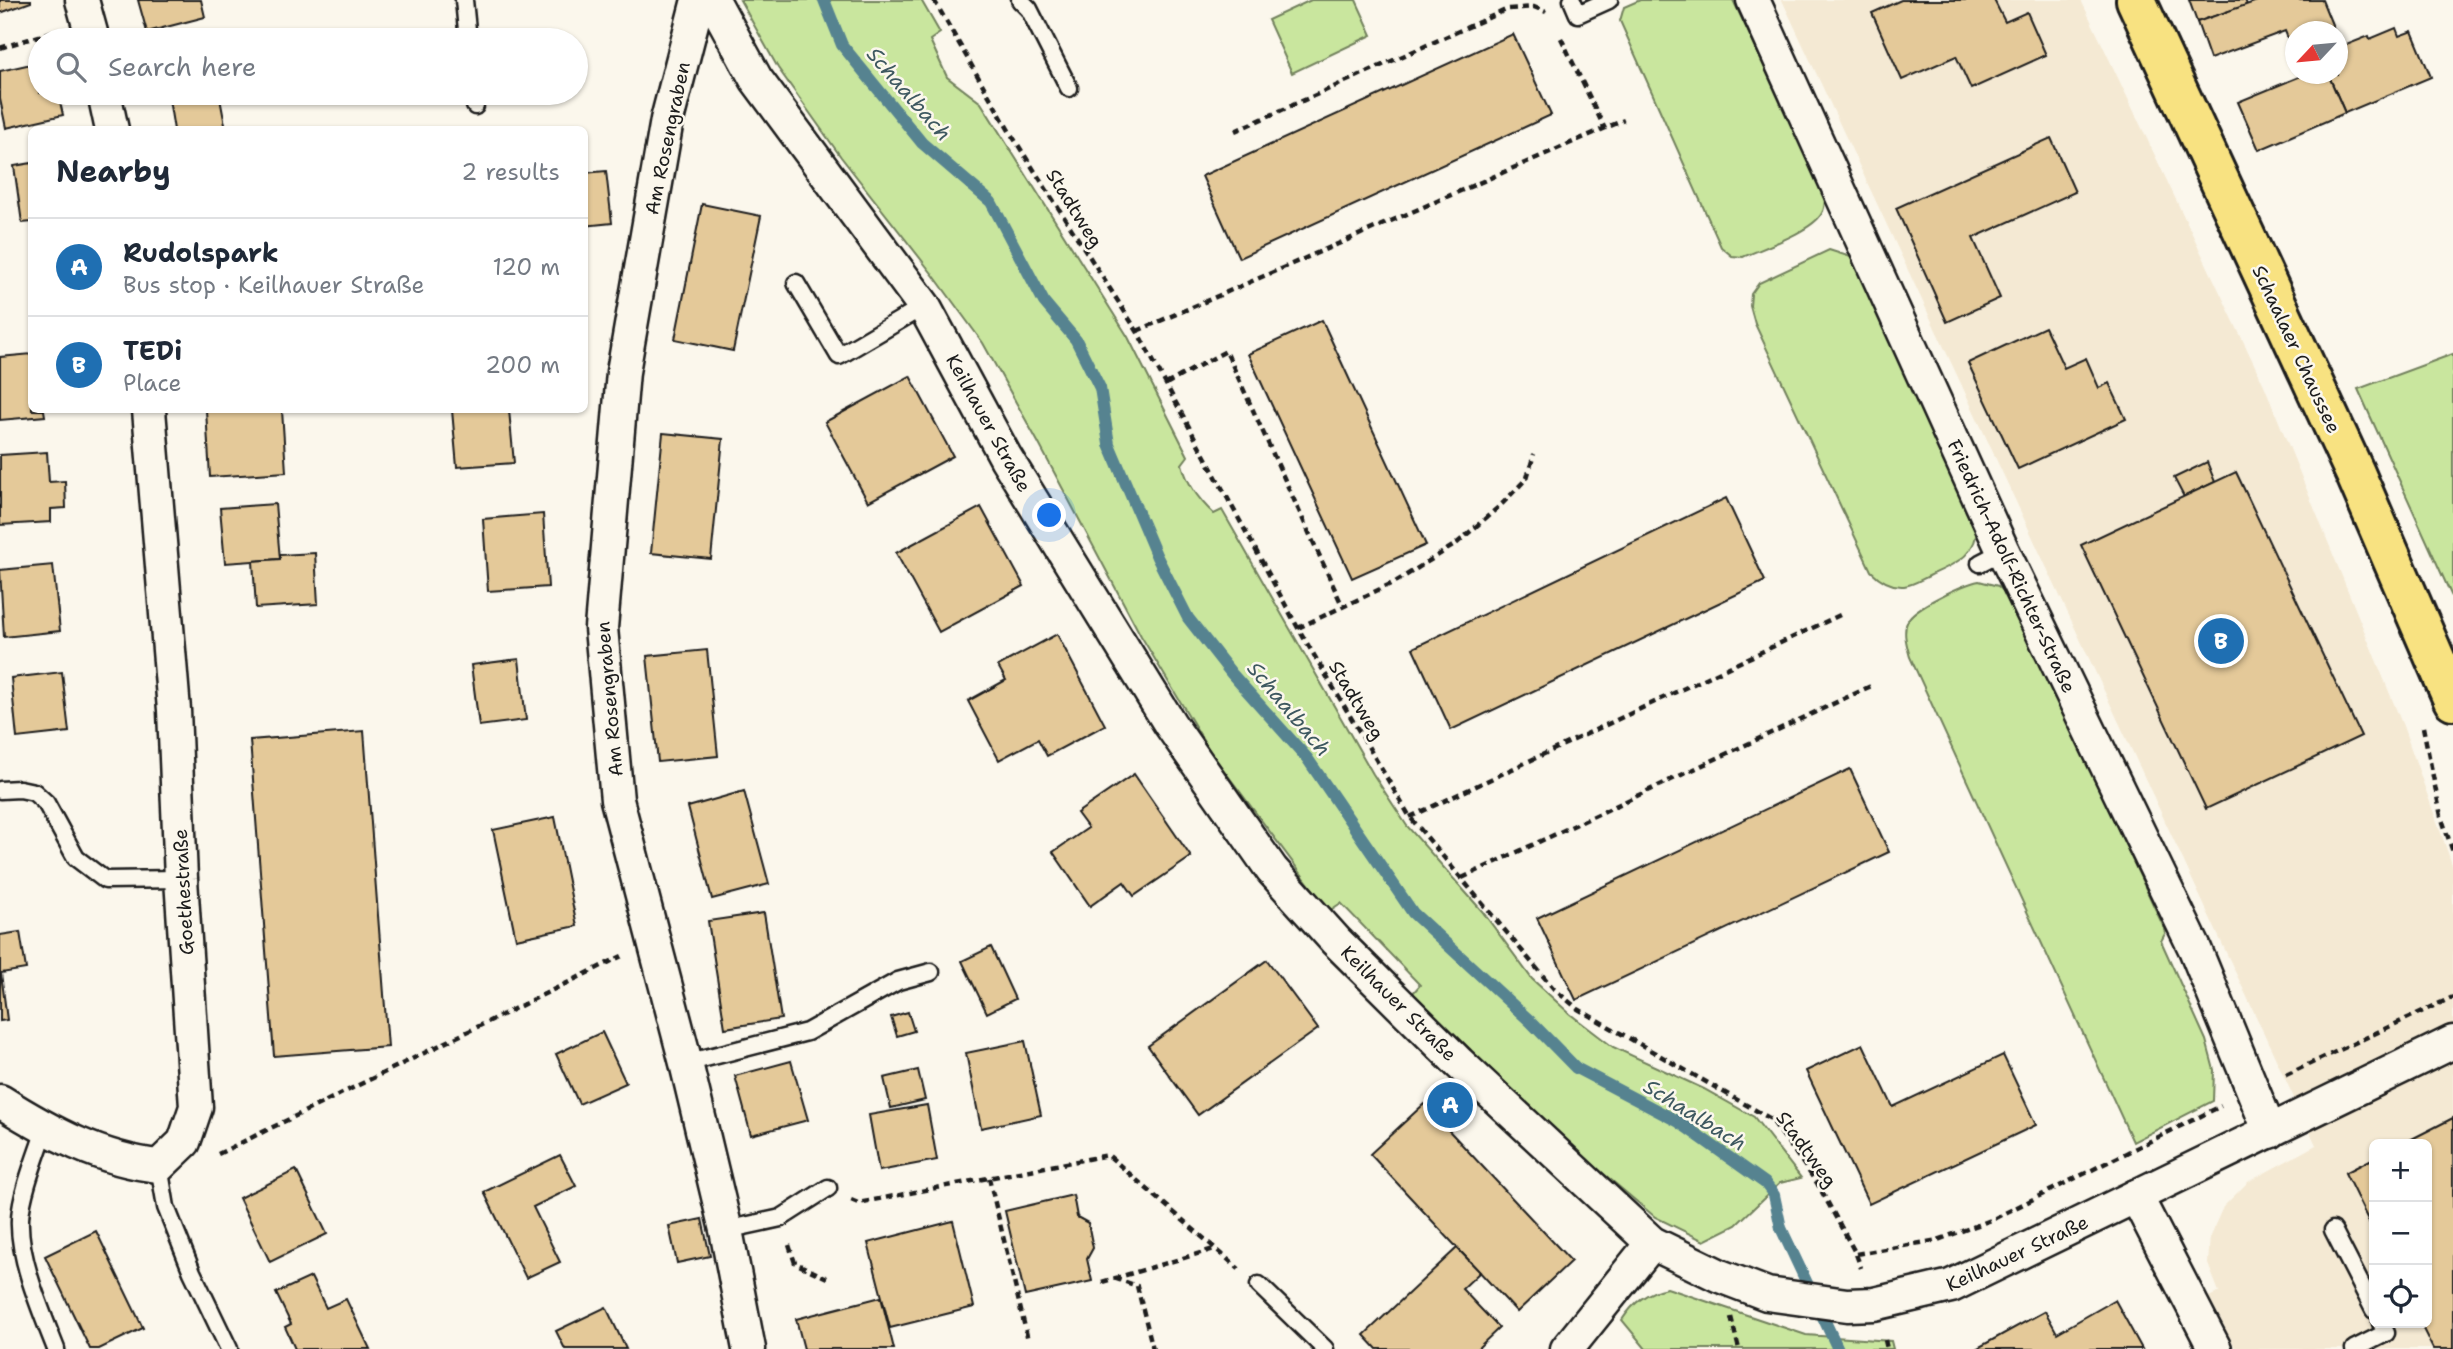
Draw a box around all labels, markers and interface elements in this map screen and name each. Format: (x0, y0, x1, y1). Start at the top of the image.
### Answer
north arrow (2285, 21, 2348, 84)
search box (28, 28, 588, 105)
water label: Schaalbach (860, 41, 958, 147)
icon: search (52, 48, 90, 86)
text: Search here (108, 49, 257, 84)
street label: Am Rosengraben (639, 59, 696, 217)
text: Nearby (56, 151, 171, 192)
text: 2 results (461, 157, 560, 187)
street label: Stadtweg (1041, 164, 1109, 252)
text: Rudolspark (123, 235, 279, 270)
text: A (70, 252, 88, 282)
text: 120 m (492, 252, 560, 282)
street label: Schaalaer Chaussee (2247, 261, 2346, 437)
text: Bus stop · Keilhauer Straße (123, 270, 425, 300)
text: TEDi (123, 333, 182, 368)
text: B (72, 350, 86, 380)
text: 200 m (485, 350, 560, 380)
street label: Keilhauer Straße (940, 350, 1037, 497)
text: Place (123, 368, 182, 398)
street label: Friedrich-Adolf-Richter-Straße (1942, 435, 2081, 697)
your location (1032, 498, 1066, 532)
pin: B (2198, 615, 2244, 667)
street label: Am Rosengraben (590, 620, 629, 778)
water label: Schaalbach (1241, 656, 1337, 762)
street label: Stadtweg (1323, 656, 1390, 745)
street label: Goethestraße (168, 828, 199, 956)
street label: Keilhauer Straße (1335, 940, 1462, 1067)
water label: Schaalbach (1638, 1072, 1752, 1158)
pin: A (1427, 1079, 1473, 1131)
street label: Stadtweg (1770, 1106, 1843, 1192)
map controls (2369, 1139, 2432, 1328)
button: + (2369, 1139, 2432, 1202)
button: − (2369, 1202, 2432, 1265)
street label: Keilhauer Straße (1942, 1210, 2092, 1297)
button: locate (2369, 1265, 2432, 1328)

